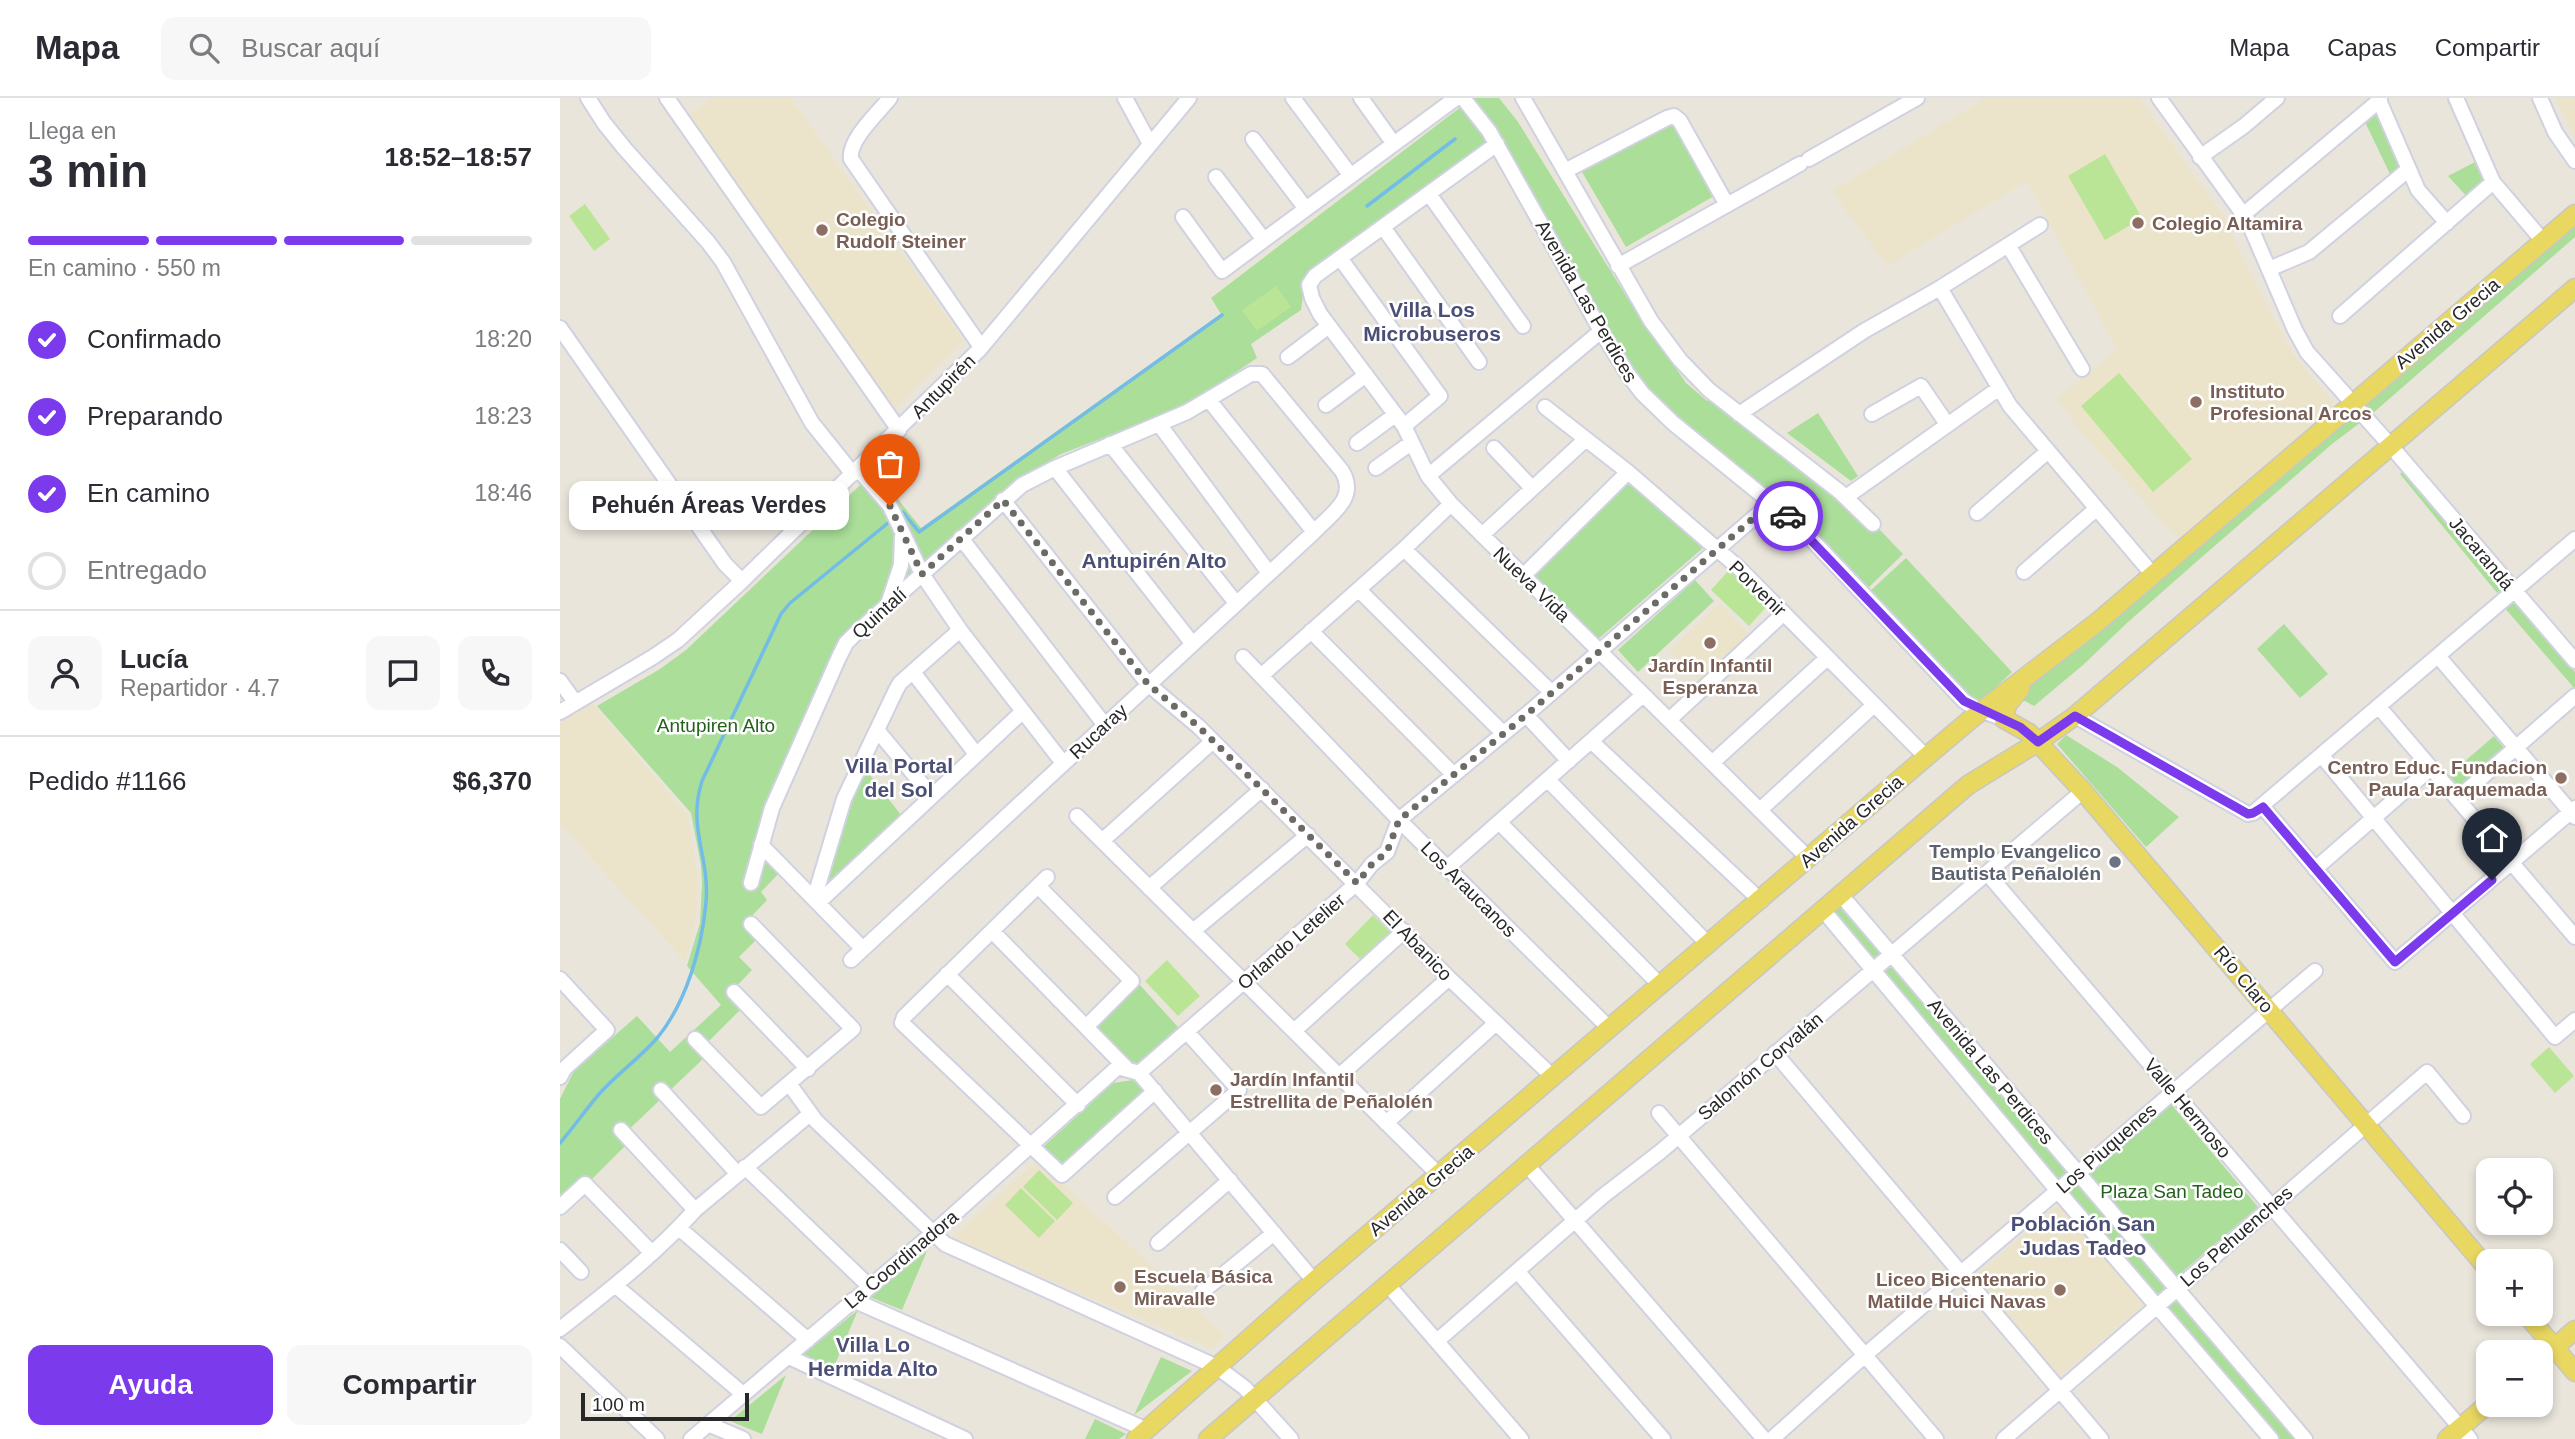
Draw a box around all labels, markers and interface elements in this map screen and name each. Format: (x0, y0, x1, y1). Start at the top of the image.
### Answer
search box (161, 17, 651, 80)
text: Mapa (35, 29, 119, 66)
icon: search (185, 29, 223, 67)
text: Buscar aquí (241, 33, 380, 63)
text: Mapa (2229, 34, 2289, 61)
text: Capas (2327, 34, 2397, 61)
text: Compartir (2435, 34, 2540, 61)
text: Llega en (28, 118, 116, 144)
text: 18:52–18:57 (385, 142, 532, 172)
text: 3 min (28, 145, 148, 197)
place label: Colegio Rudolf Steiner (836, 209, 966, 252)
place label: Colegio Altamira (2152, 213, 2303, 234)
marker: Colegio Altamira (2130, 215, 2146, 231)
street label: Avenida Las Perdices (1532, 217, 1642, 386)
marker: Colegio Rudolf Steiner (814, 222, 830, 238)
text: En camino · 550 m (28, 255, 221, 281)
street label: Avenida Grecia (2391, 273, 2504, 373)
district label: Villa Los Microbuseros (1363, 298, 1501, 345)
icon: check (28, 321, 66, 359)
text: Confirmado (87, 324, 221, 354)
text: 18:20 (474, 326, 532, 352)
street label: Antupirén (907, 350, 980, 423)
place label: Instituto Profesional Arcos (2210, 381, 2372, 424)
marker: Instituto Profesional Arcos (2188, 394, 2204, 410)
icon: check (28, 398, 66, 436)
text: Preparando (87, 401, 223, 431)
text: 18:23 (474, 403, 532, 429)
pin (860, 434, 920, 506)
icon: bag (871, 445, 909, 483)
icon: check (28, 475, 66, 513)
text: En camino (87, 478, 210, 508)
text: 18:46 (474, 480, 532, 506)
courier (1753, 481, 1823, 551)
callout: Pehuén Áreas Verdes (568, 482, 848, 530)
text: Pehuén Áreas Verdes (591, 492, 827, 518)
icon: car (1769, 497, 1807, 535)
street label: Jacarandá (2445, 513, 2518, 594)
street label: Nueva Vida (1489, 543, 1574, 626)
district label: Antupirén Alto (1081, 549, 1227, 572)
text: Entregado (87, 555, 207, 585)
street label: Porvenir (1725, 556, 1791, 621)
street label: Quintalí (848, 583, 911, 643)
marker: Jardín Infantil Esperanza (1702, 635, 1718, 651)
button: person (28, 636, 102, 710)
button: chat (366, 636, 440, 710)
button: phone (458, 636, 532, 710)
text: Lucía (120, 644, 188, 674)
place label: Jardín Infantil Esperanza (1648, 655, 1772, 698)
text: Repartidor · 4.7 (120, 675, 280, 701)
street label: Rucaray (1065, 699, 1132, 763)
park label: Antupiren Alto (657, 715, 775, 736)
district label: Villa Portal del Sol (845, 754, 953, 801)
place label: Centro Educ. Fundacion Paula Jaraquemada (2327, 757, 2547, 800)
text: Pedido #1166 (28, 766, 187, 796)
text: $6,370 (452, 766, 532, 796)
marker: Centro Educ. Fundacion Paula Jaraquemada (2553, 770, 2569, 786)
street label: Avenida Grecia (1796, 771, 1907, 872)
pin (2462, 808, 2522, 880)
icon: home (2473, 819, 2511, 857)
street label: Los Araucanos (1417, 837, 1521, 941)
place label: Templo Evangelico Bautista Peñalolén (1929, 841, 2101, 884)
marker: Templo Evangelico Bautista Peñalolén (2107, 854, 2123, 870)
street label: Orlando Letelier (1233, 889, 1350, 994)
street label: El Abanico (1379, 906, 1456, 985)
street label: Río Claro (2210, 942, 2277, 1017)
street label: Avenida Las Perdices (1924, 994, 2058, 1148)
street label: Salomón Corvalán (1694, 1008, 1827, 1125)
street label: Valle Hermoso (2140, 1054, 2235, 1162)
place label: Jardín Infantil Estrellita de Peñalolén (1230, 1069, 1433, 1112)
marker: Jardín Infantil Estrellita de Peñalolén (1208, 1082, 1224, 1098)
street label: Los Piuquenes (2052, 1099, 2161, 1198)
street label: Avenida Grecia (1365, 1140, 1478, 1240)
map controls (2476, 1158, 2553, 1417)
button: locate (2476, 1158, 2553, 1235)
park label: Plaza San Tadeo (2100, 1181, 2244, 1202)
street label: Los Pehuenches (2176, 1182, 2297, 1291)
street label: La Coordinadora (840, 1206, 963, 1313)
district label: Población San Judas Tadeo (2011, 1212, 2155, 1259)
button: + (2476, 1249, 2553, 1326)
place label: Escuela Básica Miravalle (1134, 1266, 1273, 1309)
place label: Liceo Bicentenario Matilde Huici Navas (1868, 1269, 2046, 1312)
marker: Escuela Básica Miravalle (1112, 1279, 1128, 1295)
marker: Liceo Bicentenario Matilde Huici Navas (2052, 1282, 2068, 1298)
district label: Villa Lo Hermida Alto (808, 1333, 938, 1380)
button: − (2476, 1340, 2553, 1417)
button: Ayuda (28, 1345, 273, 1425)
button: Compartir (287, 1345, 532, 1425)
scale bar (581, 1390, 749, 1422)
text: 100 m (592, 1394, 645, 1415)

